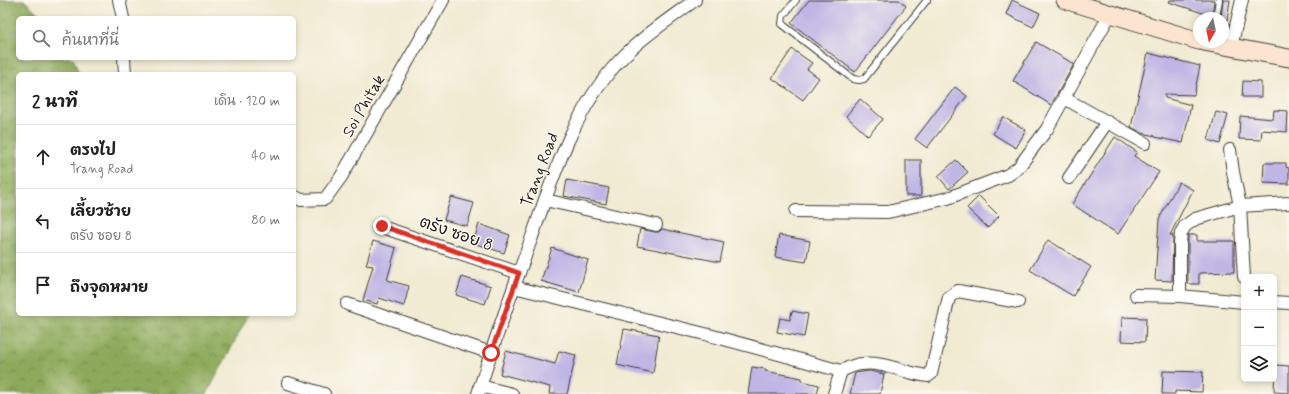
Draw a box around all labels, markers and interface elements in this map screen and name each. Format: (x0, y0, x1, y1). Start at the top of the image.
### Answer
north arrow (1193, 12, 1229, 48)
search box (16, 16, 296, 60)
icon: search (30, 27, 52, 49)
text: ค้นหาที่นี่ (62, 31, 119, 51)
street label: Soi Phitak (338, 71, 390, 141)
text: 2 นาที (32, 91, 78, 113)
text: เดิน · 120 m (214, 93, 280, 110)
street label: Trang Road (516, 130, 564, 210)
text: ตรงไป (70, 141, 116, 161)
icon: ahead (32, 146, 54, 168)
text: 40 m (251, 148, 280, 165)
text: Trang Road (70, 161, 133, 178)
text: เลี้ยวซ้าย (70, 202, 131, 222)
icon: left (32, 210, 54, 232)
street label: ตรัง ซอย 8 (416, 211, 496, 256)
text: 80 m (251, 212, 280, 229)
route end (373, 217, 391, 235)
text: ตรัง ซอย 8 (70, 228, 132, 245)
icon: arrive (32, 274, 54, 296)
map controls (1241, 274, 1277, 382)
button: + (1241, 274, 1277, 310)
text: ถึงจุดหมาย (70, 278, 148, 298)
button: − (1241, 310, 1277, 346)
route start (482, 344, 500, 362)
button: layers (1241, 346, 1277, 382)

